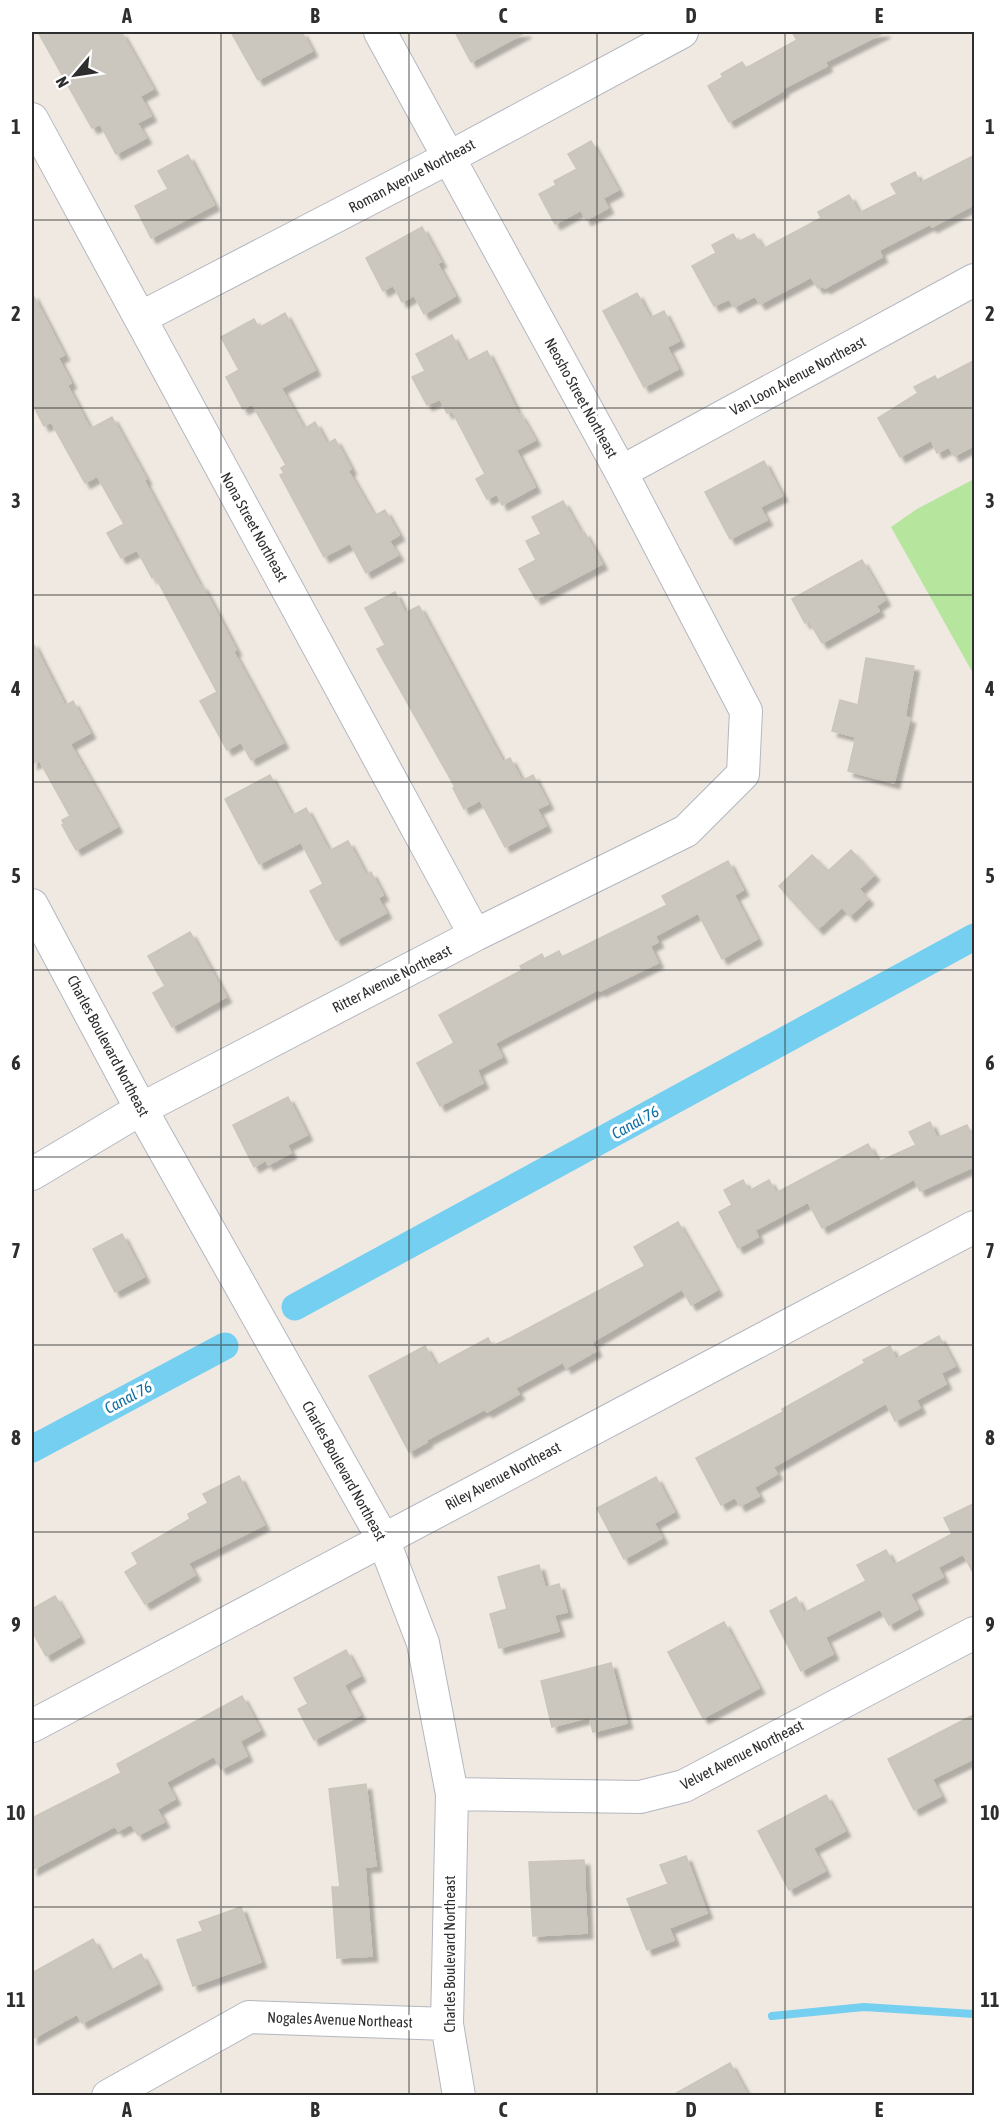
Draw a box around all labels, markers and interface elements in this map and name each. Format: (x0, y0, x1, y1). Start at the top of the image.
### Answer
text: A (121, 4, 132, 27)
text: B (310, 4, 320, 27)
text: C (499, 4, 508, 27)
text: D (685, 4, 697, 27)
text: E (875, 4, 884, 27)
north arrow (45, 45, 105, 105)
text: N (52, 74, 72, 91)
text: 1 (11, 115, 21, 138)
text: 1 (985, 115, 995, 138)
street label: Roman Avenue Northeast (346, 135, 478, 216)
text: 2 (11, 302, 21, 325)
text: 2 (985, 302, 995, 325)
street label: Van Loon Avenue Northeast (727, 333, 869, 419)
street label: Neosho Street Northeast (541, 335, 621, 461)
street label: Nona Street Northeast (217, 469, 292, 584)
text: 3 (11, 489, 21, 512)
text: 3 (985, 489, 995, 512)
text: 4 (10, 677, 21, 700)
text: 4 (984, 677, 995, 700)
text: 5 (11, 864, 21, 887)
text: 5 (985, 864, 995, 887)
street label: Ritter Avenue Northeast (329, 941, 454, 1016)
street label: Charles Boulevard Northeast (64, 972, 153, 1119)
text: 6 (11, 1051, 21, 1074)
text: 6 (985, 1051, 995, 1074)
water label: Canal 76 (608, 1102, 662, 1142)
text: 7 (11, 1239, 21, 1262)
text: 7 (985, 1239, 995, 1262)
water label: Canal 76 (101, 1377, 155, 1417)
street label: Charles Boulevard Northeast (299, 1398, 390, 1544)
text: 8 (11, 1426, 21, 1449)
text: 8 (985, 1426, 995, 1449)
street label: Riley Avenue Northeast (442, 1438, 563, 1513)
text: 9 (11, 1613, 21, 1636)
text: 9 (985, 1613, 995, 1636)
street label: Velvet Avenue Northeast (678, 1716, 806, 1793)
text: 10 (7, 1801, 25, 1824)
text: 10 (981, 1801, 999, 1824)
street label: Charles Boulevard Northeast (441, 1875, 458, 2033)
text: 11 (7, 1988, 25, 2011)
text: 11 (981, 1988, 999, 2011)
street label: Nogales Avenue Northeast (267, 2008, 413, 2031)
text: A (121, 2098, 132, 2121)
text: B (310, 2098, 320, 2121)
text: C (499, 2098, 508, 2121)
text: D (685, 2098, 697, 2121)
text: E (875, 2098, 884, 2121)

